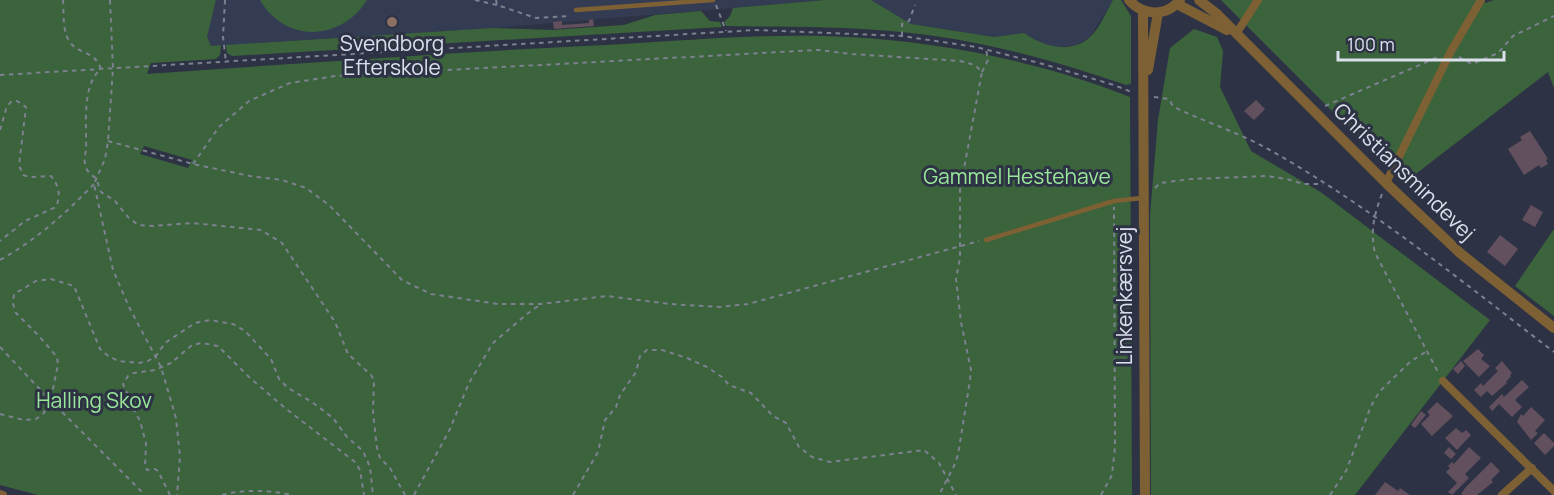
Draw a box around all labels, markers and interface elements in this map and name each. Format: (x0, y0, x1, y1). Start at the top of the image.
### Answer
marker: Svendborg Efterskole (385, 15, 399, 29)
scale bar (1338, 24, 1504, 62)
place label: Svendborg Efterskole (340, 29, 444, 81)
text: 100 m (1347, 32, 1395, 56)
street label: Christiansmindevej (1328, 96, 1482, 246)
park label: Gammel Hestehave (923, 162, 1111, 190)
street label: Linkenkærsvej (1110, 227, 1138, 365)
park label: Halling Skov (36, 386, 152, 414)

